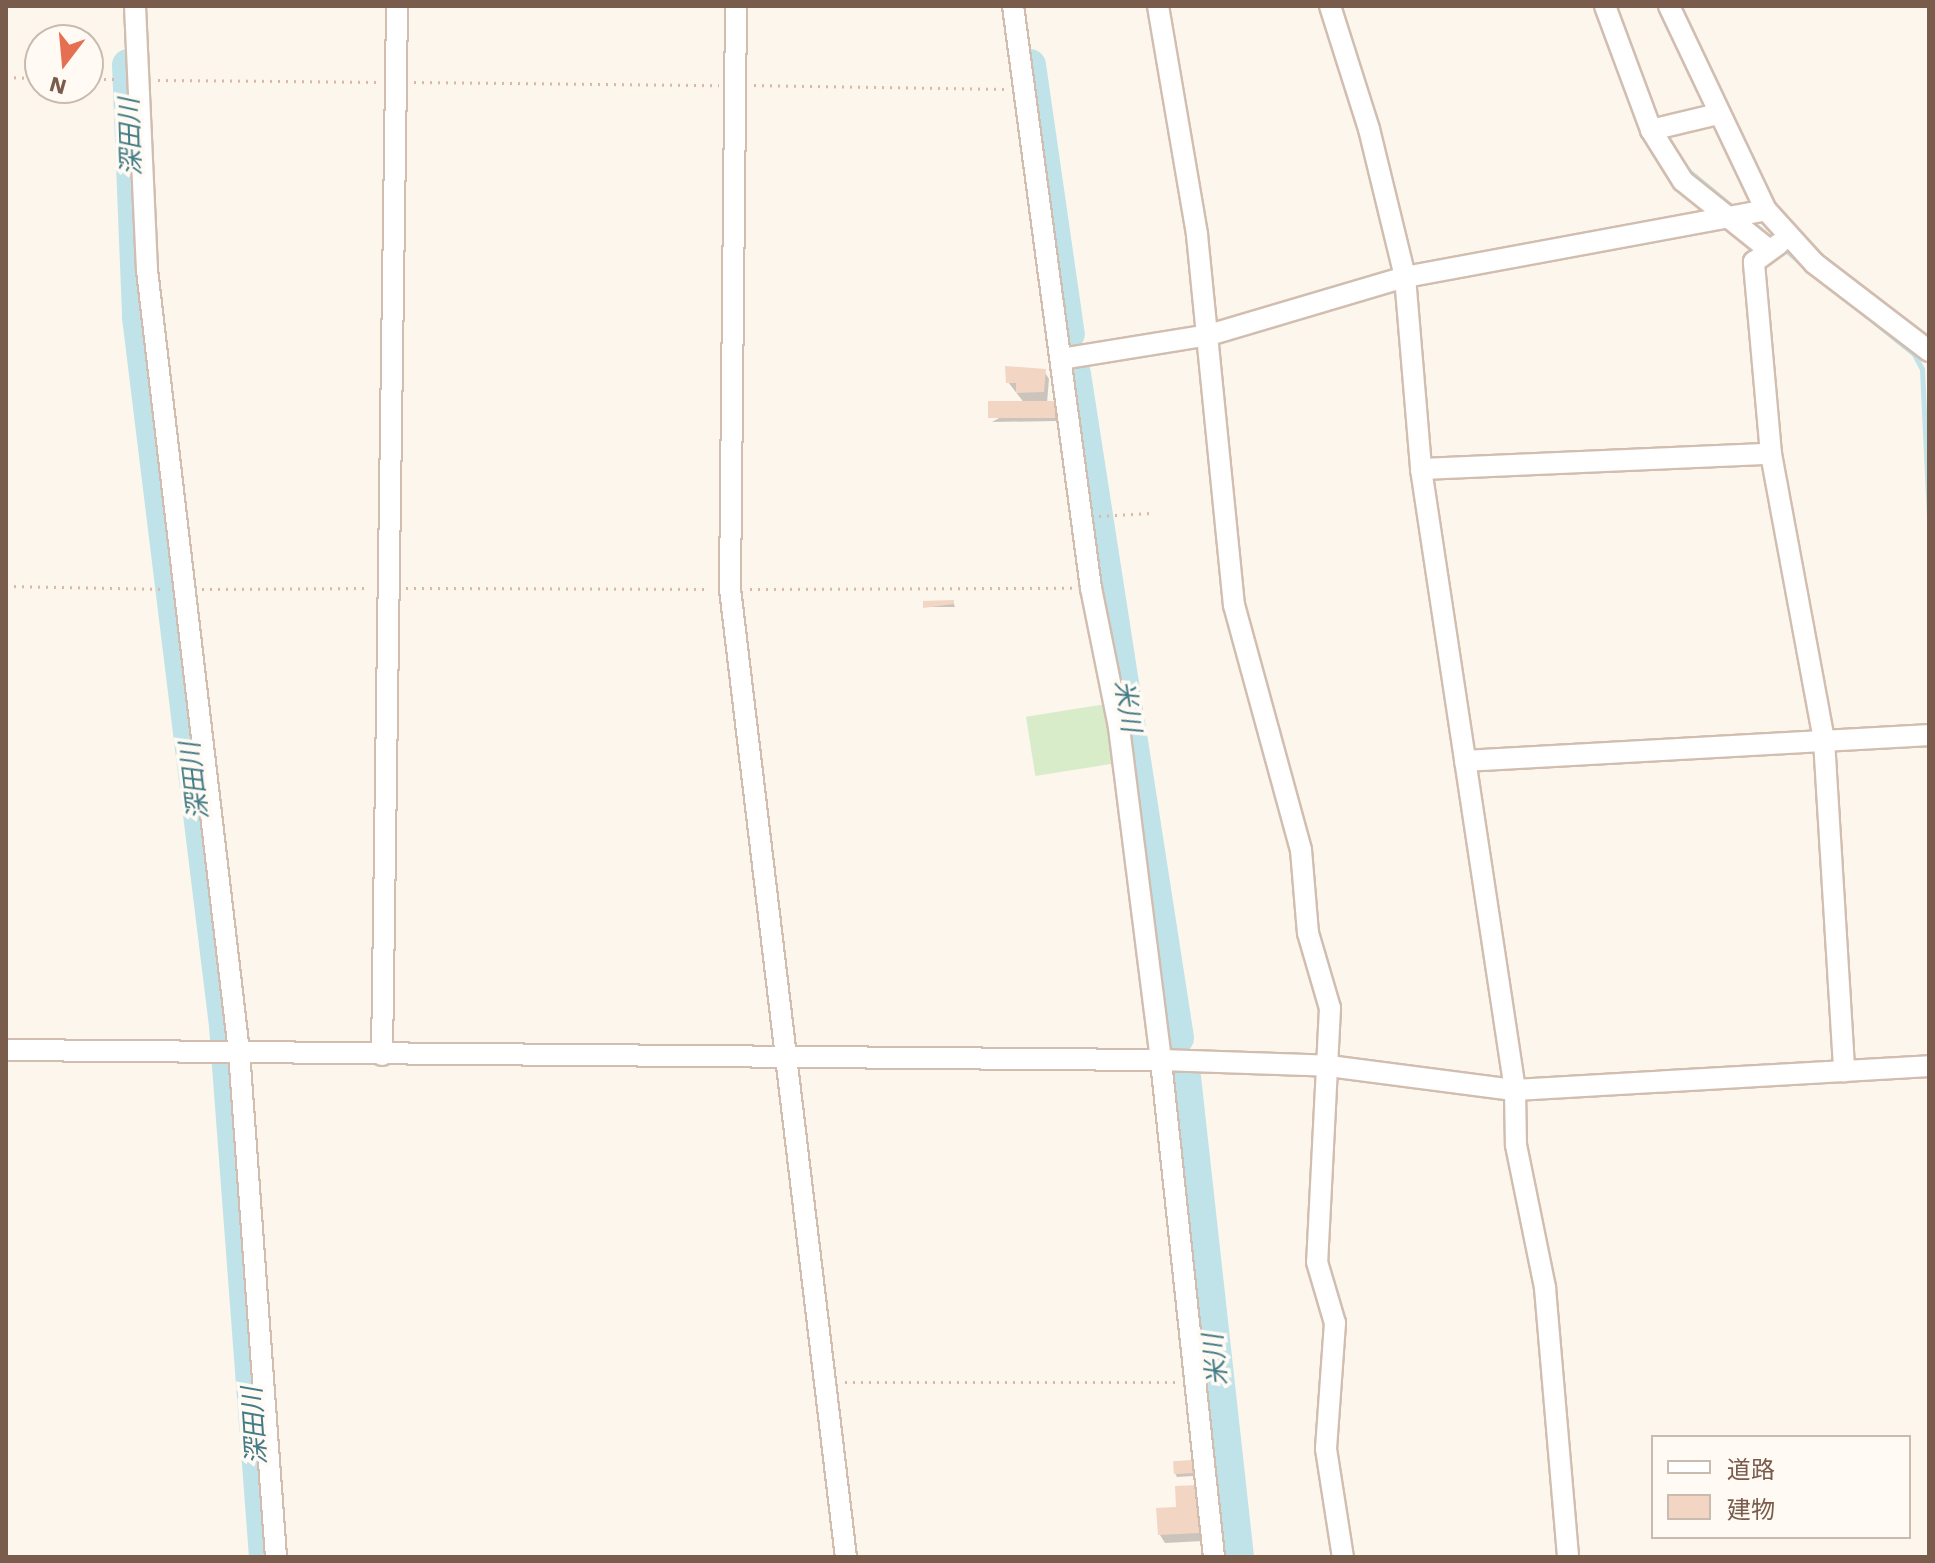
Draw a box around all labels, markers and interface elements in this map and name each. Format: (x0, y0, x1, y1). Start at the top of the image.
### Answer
north arrow (24, 24, 104, 104)
text: N (47, 71, 69, 100)
water label: 深田川 (114, 97, 148, 177)
water label: 米川 (1108, 678, 1146, 734)
water label: 深田川 (175, 740, 215, 822)
water label: 米川 (1198, 1333, 1234, 1387)
water label: 深田川 (237, 1386, 273, 1466)
legend (1651, 1435, 1911, 1539)
text: 道路 (1727, 1456, 1775, 1484)
text: 建物 (1727, 1496, 1775, 1524)

